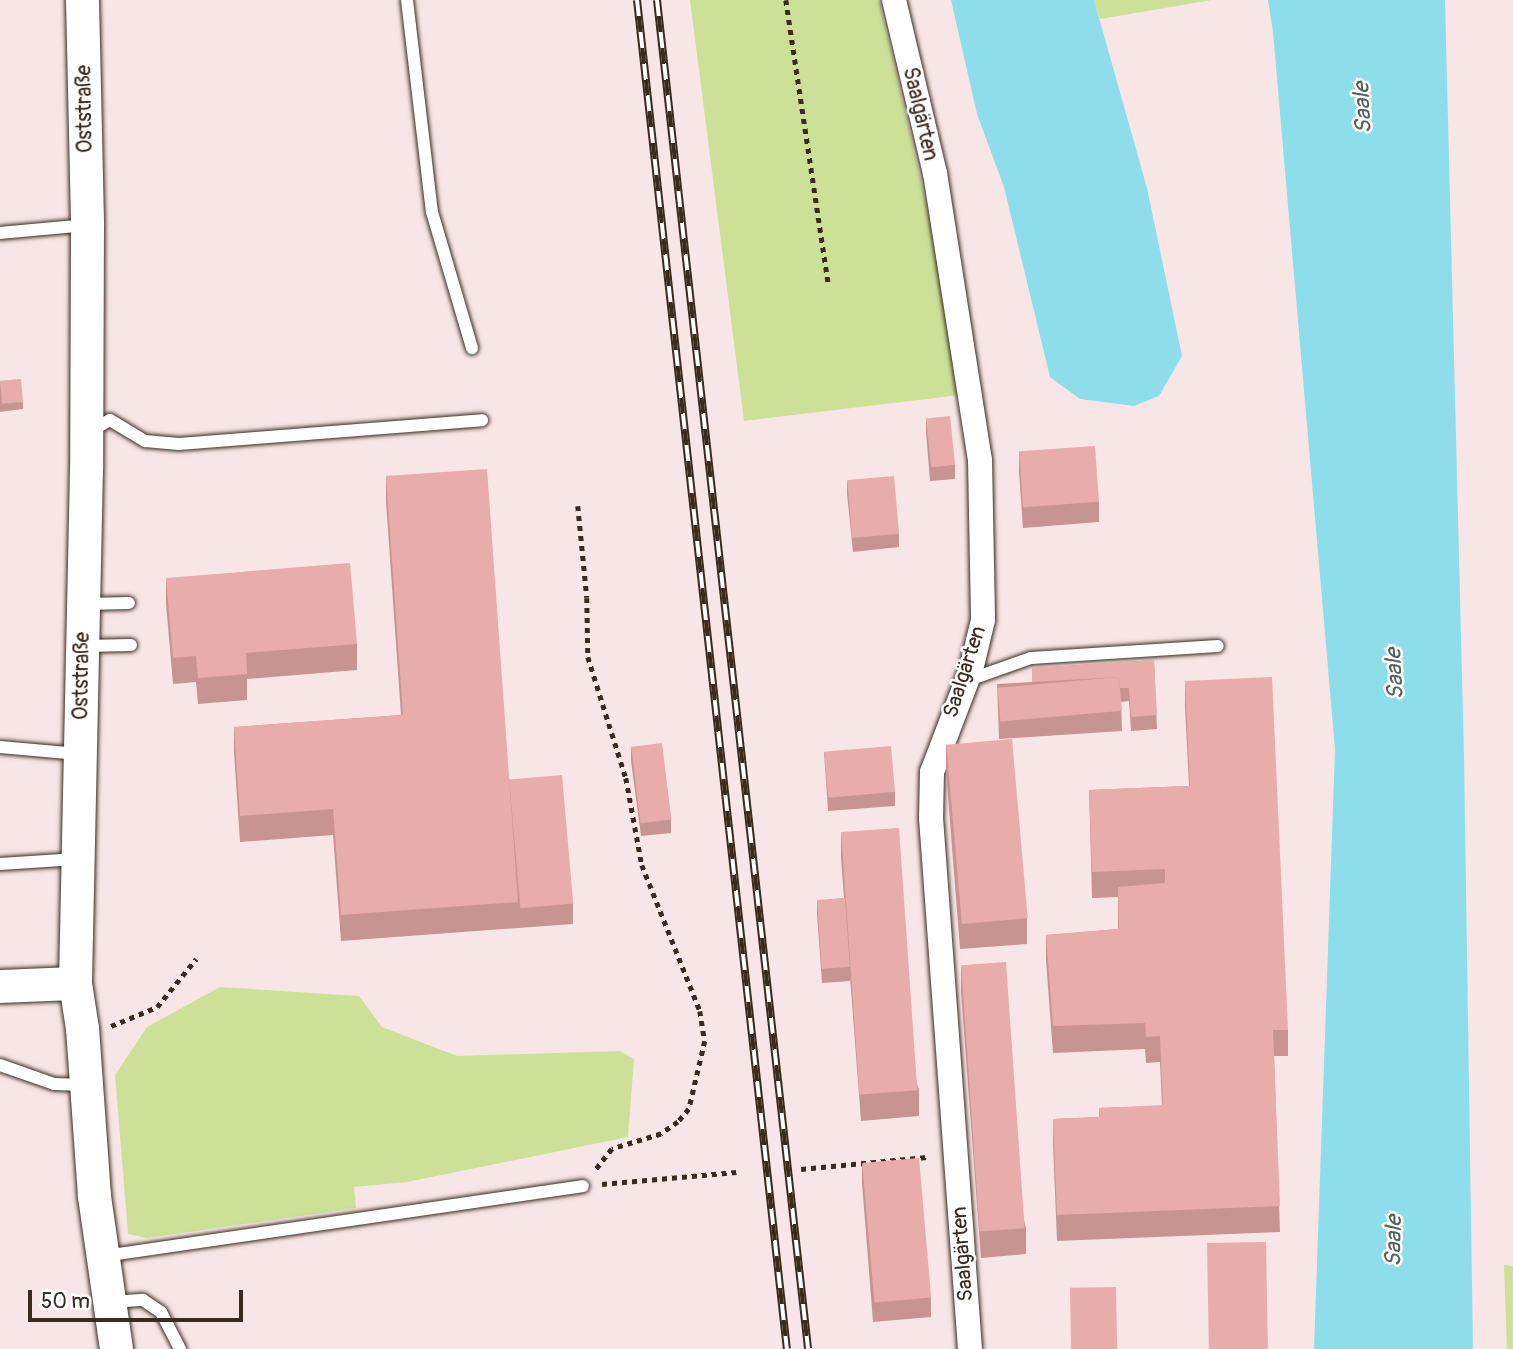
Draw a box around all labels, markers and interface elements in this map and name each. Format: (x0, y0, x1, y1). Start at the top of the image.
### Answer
street label: Oststraße (72, 65, 98, 153)
street label: Saalgärten (897, 65, 943, 163)
water label: Saale (1348, 82, 1378, 134)
street label: Saalgärten (938, 623, 992, 721)
street label: Oststraße (69, 632, 95, 720)
water label: Saale (1380, 648, 1410, 700)
street label: Saalgärten (947, 1206, 979, 1302)
water label: Saale (1380, 1215, 1408, 1267)
scale bar (32, 1276, 247, 1320)
text: 50 m (41, 1288, 90, 1315)

